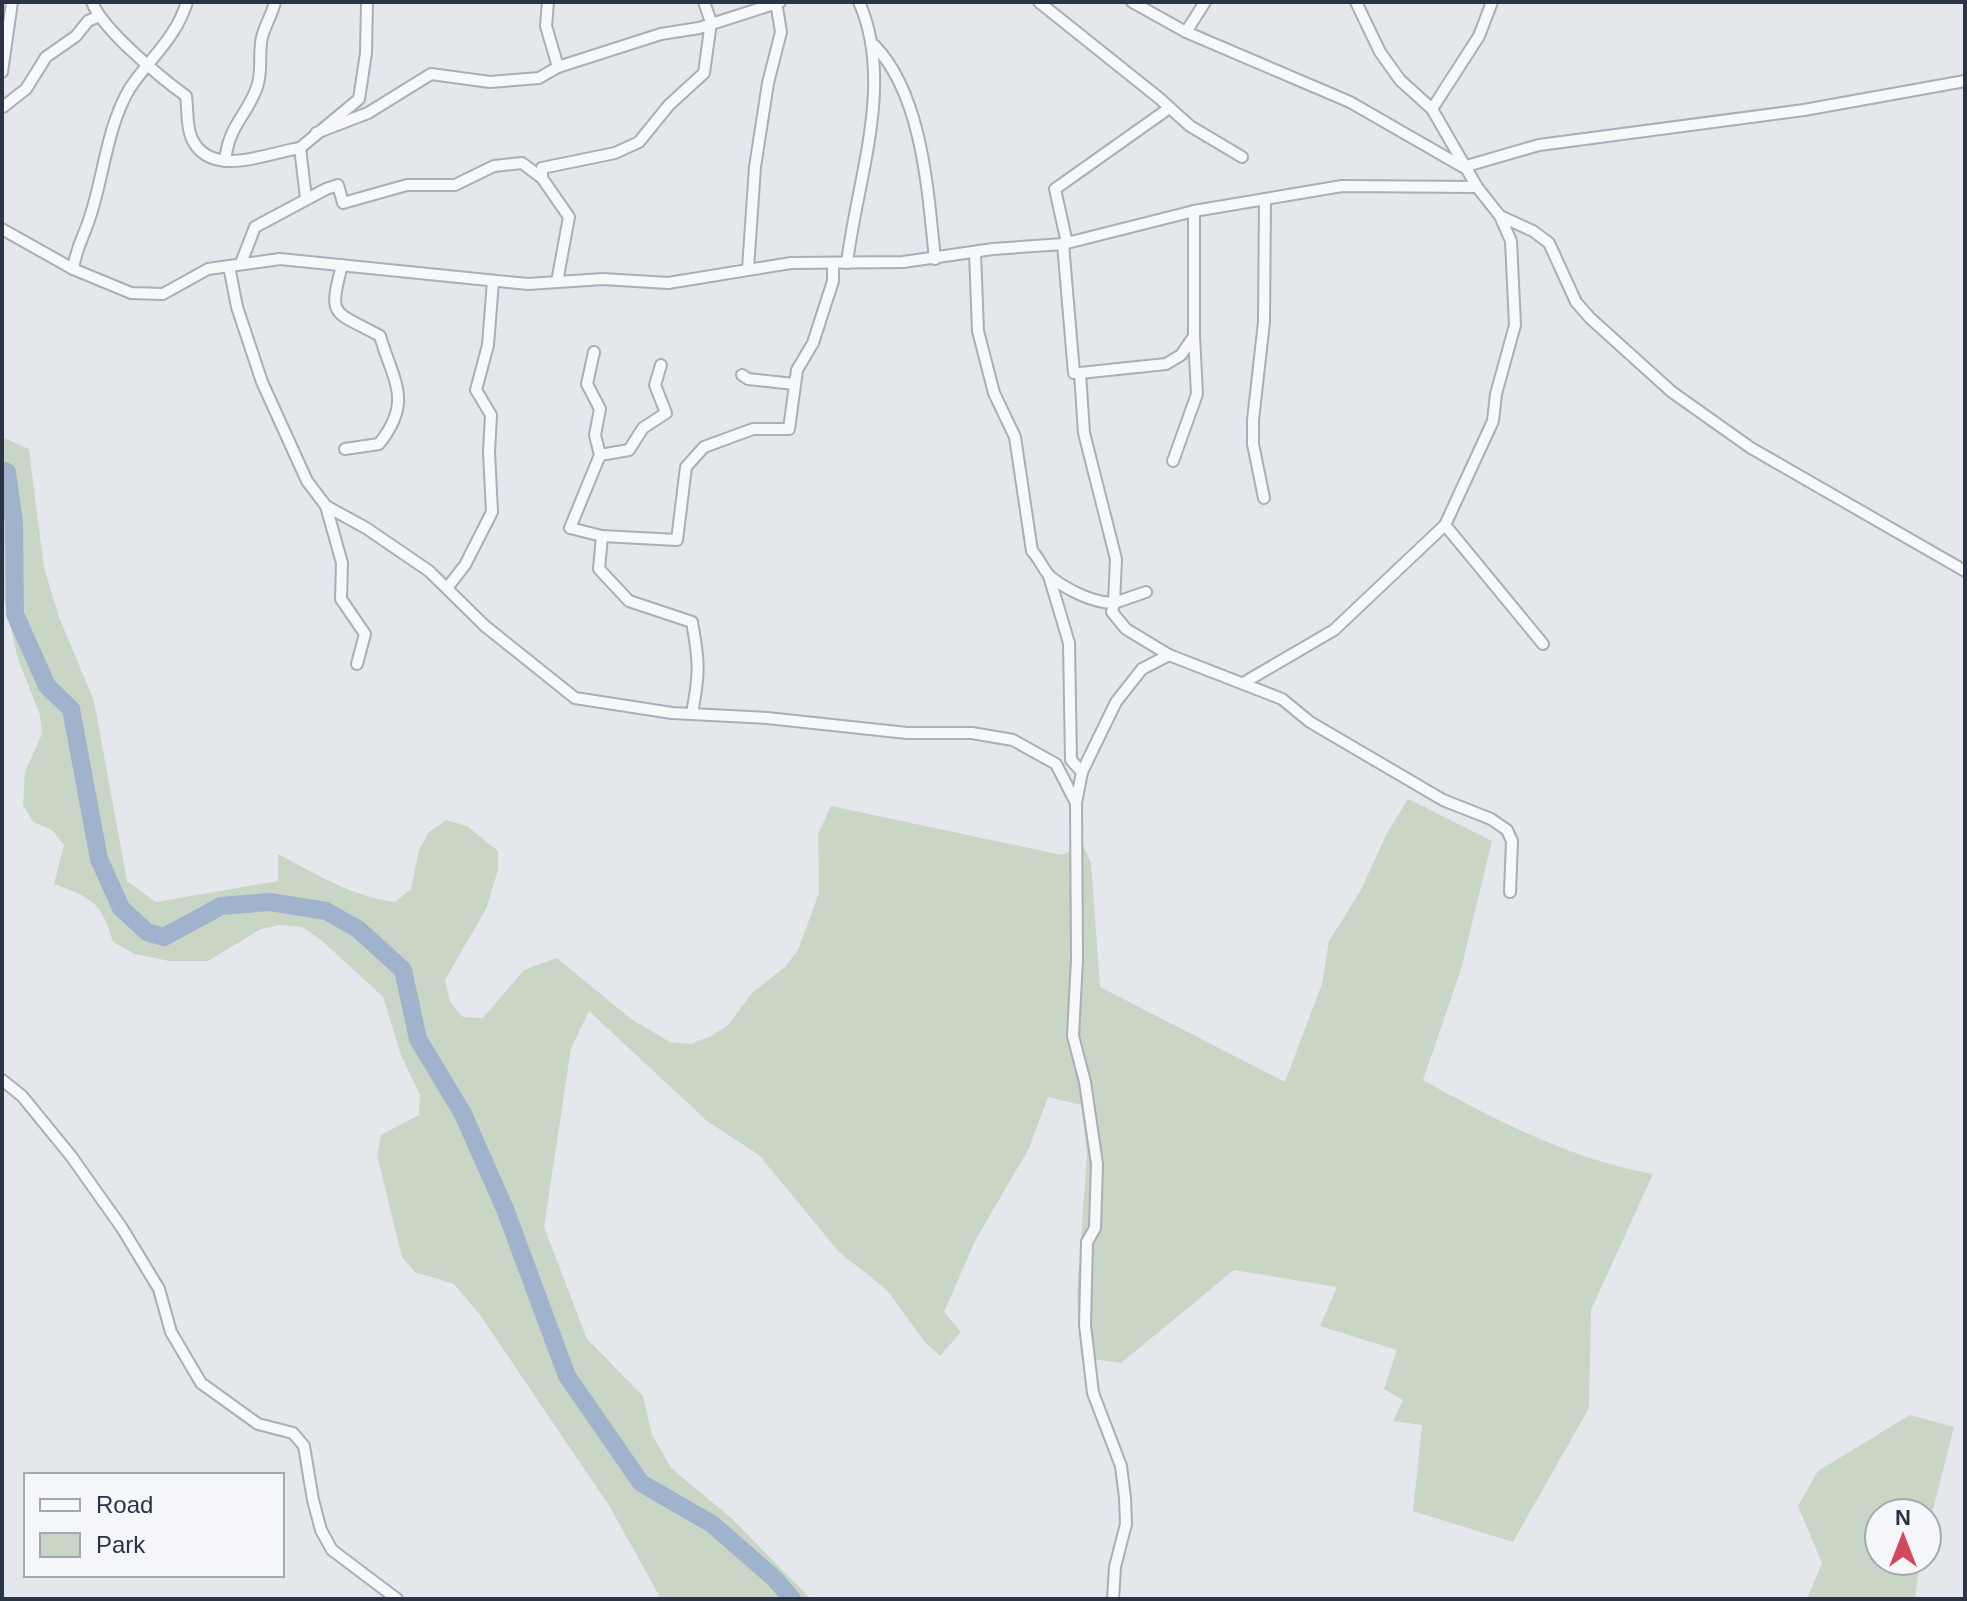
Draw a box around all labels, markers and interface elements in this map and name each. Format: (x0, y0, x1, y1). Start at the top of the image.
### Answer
legend (24, 1473, 284, 1577)
text: Road (96, 1491, 153, 1518)
north arrow (1863, 1497, 1943, 1577)
text: N (1895, 1505, 1911, 1530)
text: Park (96, 1531, 146, 1558)

